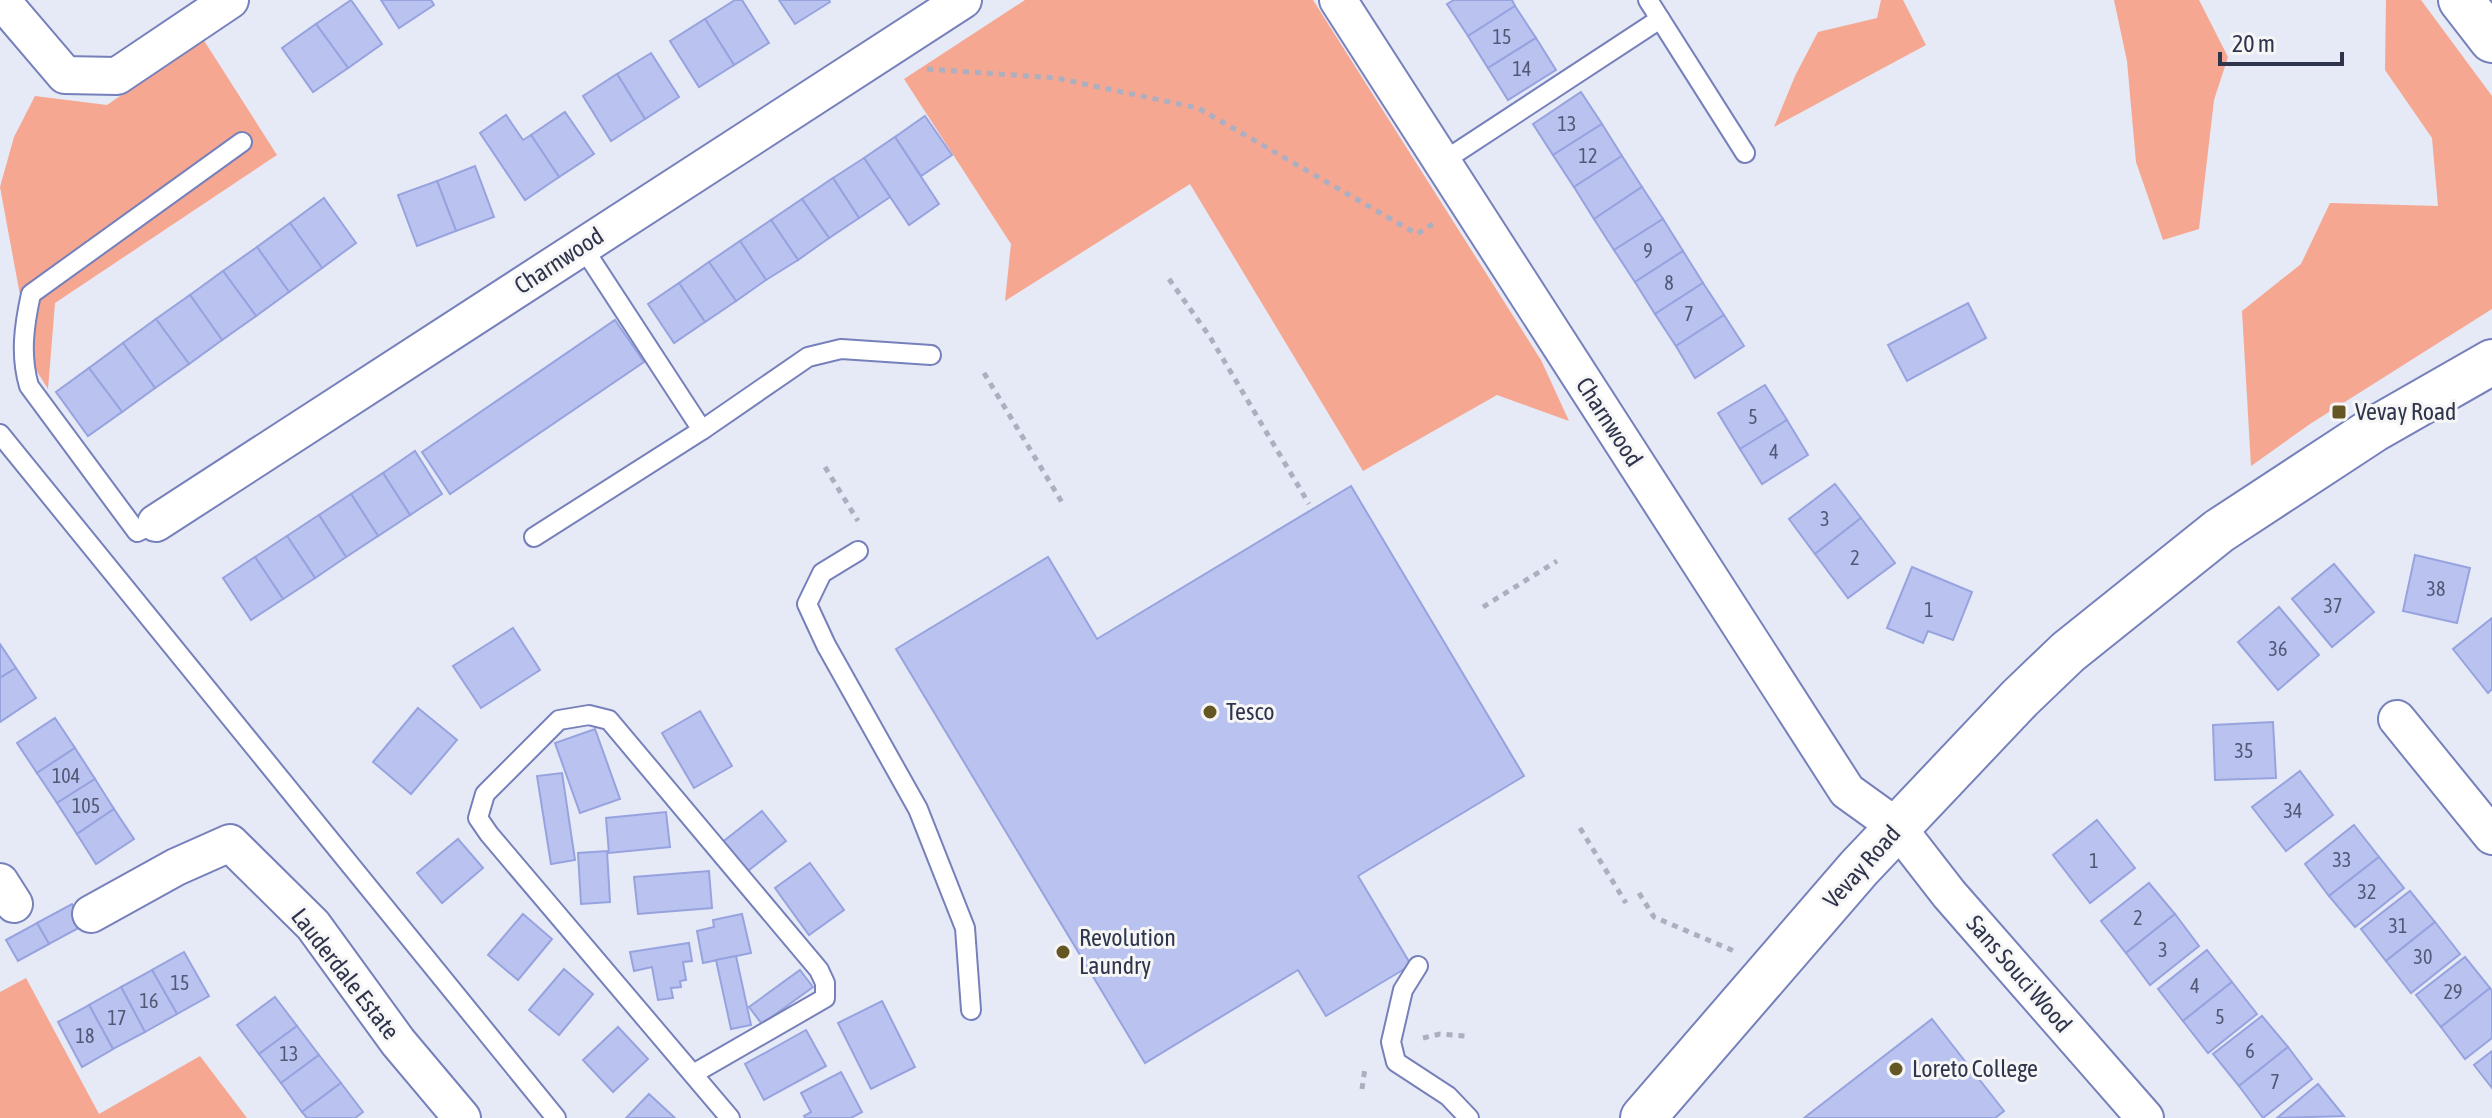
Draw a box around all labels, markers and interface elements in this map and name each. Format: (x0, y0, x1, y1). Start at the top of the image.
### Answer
scale bar (2220, 16, 2342, 66)
house number: 15 (1493, 25, 1511, 48)
text: 20 m (2232, 30, 2275, 57)
house number: 14 (1513, 57, 1531, 80)
house number: 13 (1558, 112, 1576, 135)
house number: 12 (1579, 144, 1597, 167)
street label: Charnwood (509, 222, 608, 299)
house number: 9 (1643, 239, 1653, 262)
house number: 8 (1664, 271, 1674, 294)
house number: 7 (1684, 302, 1694, 325)
street label: Charnwood (1571, 372, 1648, 471)
place label: Vevay Road (2355, 398, 2457, 425)
marker: Vevay Road (2330, 403, 2348, 421)
house number: 5 (1748, 405, 1758, 428)
house number: 4 (1769, 440, 1779, 463)
house number: 3 (1820, 507, 1830, 530)
house number: 2 (1850, 546, 1860, 569)
house number: 38 (2427, 577, 2445, 600)
house number: 37 (2324, 594, 2342, 617)
house number: 1 (1924, 598, 1934, 621)
house number: 36 (2269, 637, 2287, 660)
place label: Tesco (1226, 698, 1275, 725)
marker: Tesco (1201, 703, 1219, 721)
house number: 35 (2235, 739, 2253, 762)
house number: 104 (52, 764, 80, 787)
house number: 105 (72, 794, 100, 817)
house number: 34 (2284, 799, 2302, 822)
street label: Vevay Road (1818, 820, 1906, 913)
house number: 33 (2333, 848, 2351, 871)
house number: 1 (2089, 849, 2099, 872)
house number: 32 (2358, 880, 2376, 903)
street label: Lauderdale Estate (286, 903, 405, 1044)
house number: 2 (2133, 906, 2143, 929)
street label: Sans Souci Wood (1961, 910, 2077, 1038)
house number: 31 (2389, 914, 2407, 937)
place label: Revolution Laundry (1079, 924, 1176, 979)
house number: 3 (2158, 938, 2168, 961)
marker: Revolution Laundry (1054, 943, 1072, 961)
house number: 30 (2414, 945, 2432, 968)
house number: 15 (171, 971, 189, 994)
house number: 4 (2190, 974, 2200, 997)
house number: 29 (2444, 980, 2462, 1003)
house number: 16 (140, 989, 158, 1012)
house number: 5 (2215, 1005, 2225, 1028)
house number: 17 (108, 1006, 126, 1029)
house number: 18 (76, 1024, 94, 1047)
house number: 6 (2245, 1039, 2255, 1062)
house number: 13 (280, 1042, 298, 1065)
place label: Loreto College (1912, 1055, 2038, 1082)
marker: Loreto College (1887, 1060, 1905, 1078)
house number: 7 (2270, 1070, 2280, 1093)

